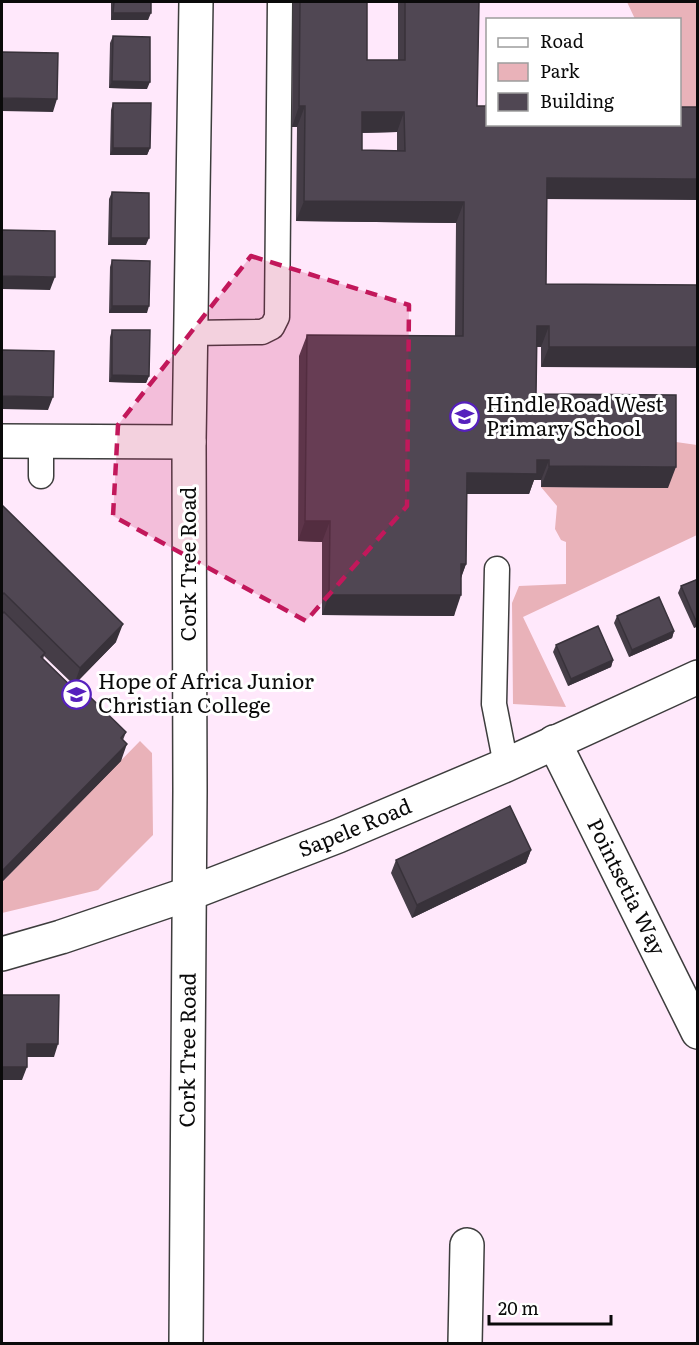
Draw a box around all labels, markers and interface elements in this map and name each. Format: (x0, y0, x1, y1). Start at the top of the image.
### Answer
legend (486, 18, 681, 126)
text: Road (540, 27, 584, 54)
text: Park (540, 57, 581, 84)
text: Building (540, 87, 615, 114)
place label: Hindle Road West Primary School (486, 387, 664, 442)
school or university icon: Hindle Road West Primary School (449, 401, 481, 433)
street label: Cork Tree Road (171, 486, 202, 641)
place label: Hope of Africa Junior Christian College (98, 664, 314, 719)
school or university icon: Hope of Africa Junior Christian College (61, 678, 93, 710)
street label: Sapele Road (293, 789, 416, 863)
street label: Pointsetia Way (581, 812, 676, 961)
street label: Cork Tree Road (170, 972, 202, 1128)
scale bar (489, 1288, 610, 1326)
text: 20 m (498, 1294, 539, 1321)

